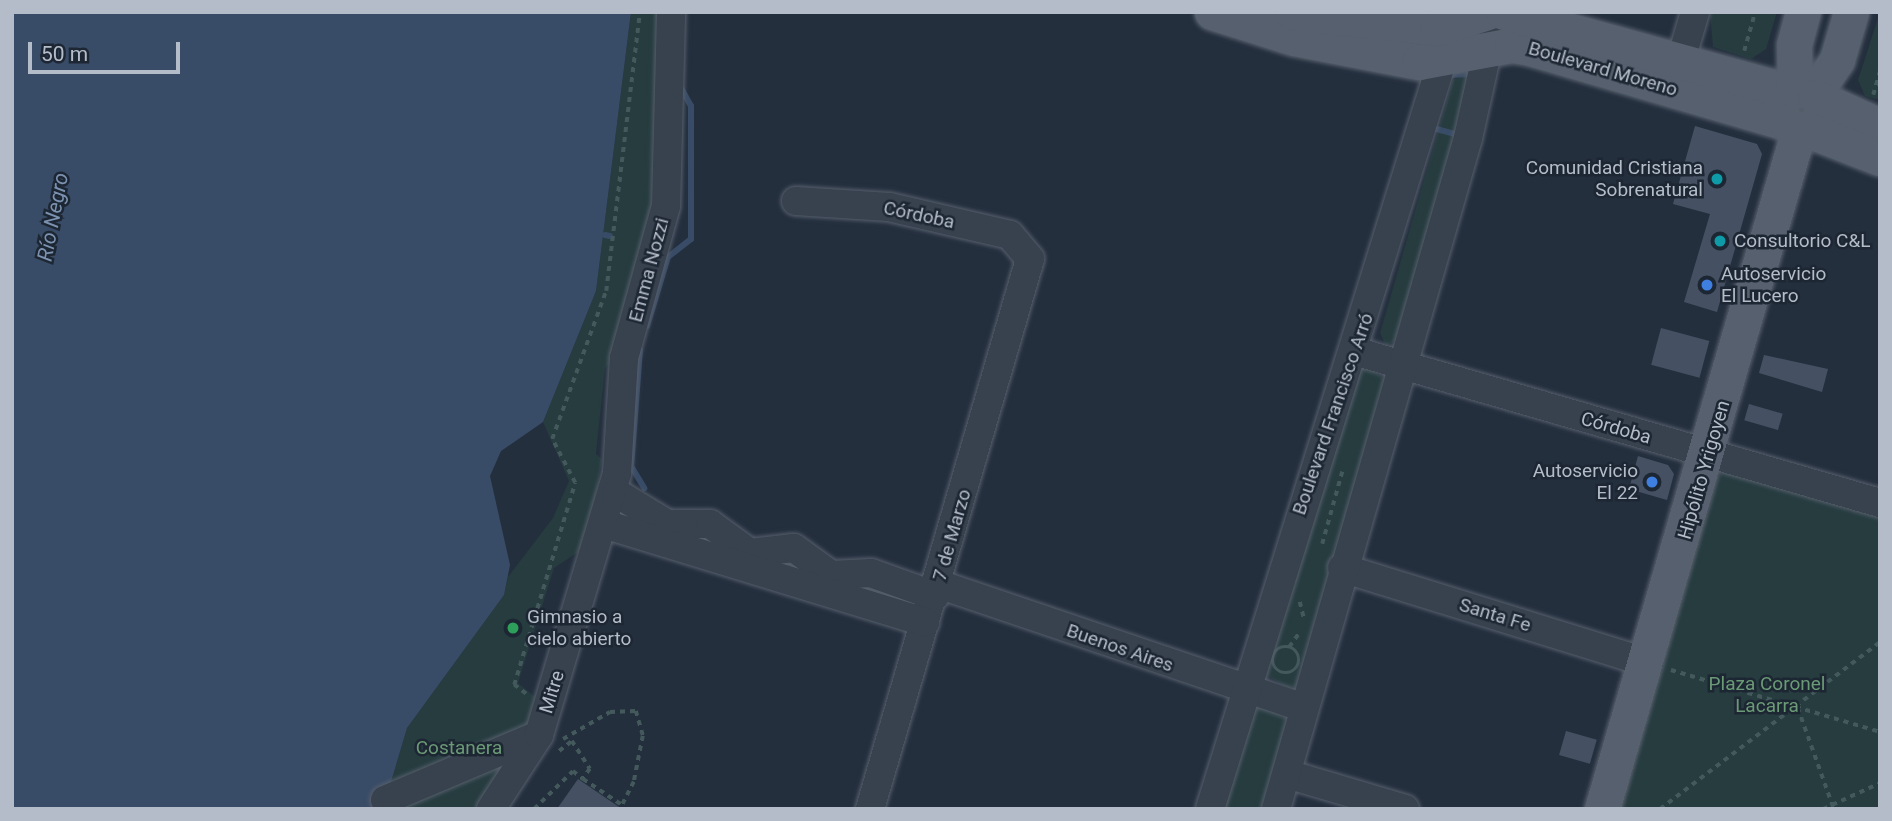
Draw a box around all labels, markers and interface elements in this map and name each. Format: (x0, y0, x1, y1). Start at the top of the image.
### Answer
scale bar (32, 28, 184, 72)
street label: Boulevard Moreno (1526, 37, 1680, 101)
text: 50 m (41, 42, 88, 66)
place label: Comunidad Cristiana Sobrenatural (1526, 157, 1703, 201)
water label: Río Negro (32, 171, 74, 263)
marker: Comunidad Cristiana Sobrenatural (1709, 171, 1725, 187)
street label: Córdoba (881, 196, 957, 234)
street label: Emma Nozzi (624, 215, 674, 325)
place label: Consultorio C&L (1734, 230, 1870, 252)
marker: Consultorio C&L (1712, 233, 1728, 249)
place label: Autoservicio El Lucero (1721, 263, 1826, 307)
marker: Autoservicio El Lucero (1699, 277, 1715, 293)
street label: Boulevard Francisco Arró (1288, 310, 1378, 518)
street label: Hipólito Yrigoyen (1673, 398, 1735, 542)
street label: Córdoba (1578, 407, 1654, 449)
place label: Autoservicio El 22 (1533, 460, 1638, 504)
marker: Autoservicio El 22 (1644, 474, 1660, 490)
street label: 7 de Marzo (928, 487, 976, 583)
street label: Santa Fe (1456, 593, 1534, 637)
place label: Gimnasio a cielo abierto (527, 606, 631, 650)
street label: Buenos Aires (1064, 619, 1176, 677)
marker: Gimnasio a cielo abierto (505, 620, 521, 636)
street label: Mitre (535, 668, 569, 716)
park label: Plaza Coronel Lacarra (1709, 673, 1825, 717)
park label: Costanera (416, 737, 502, 759)

